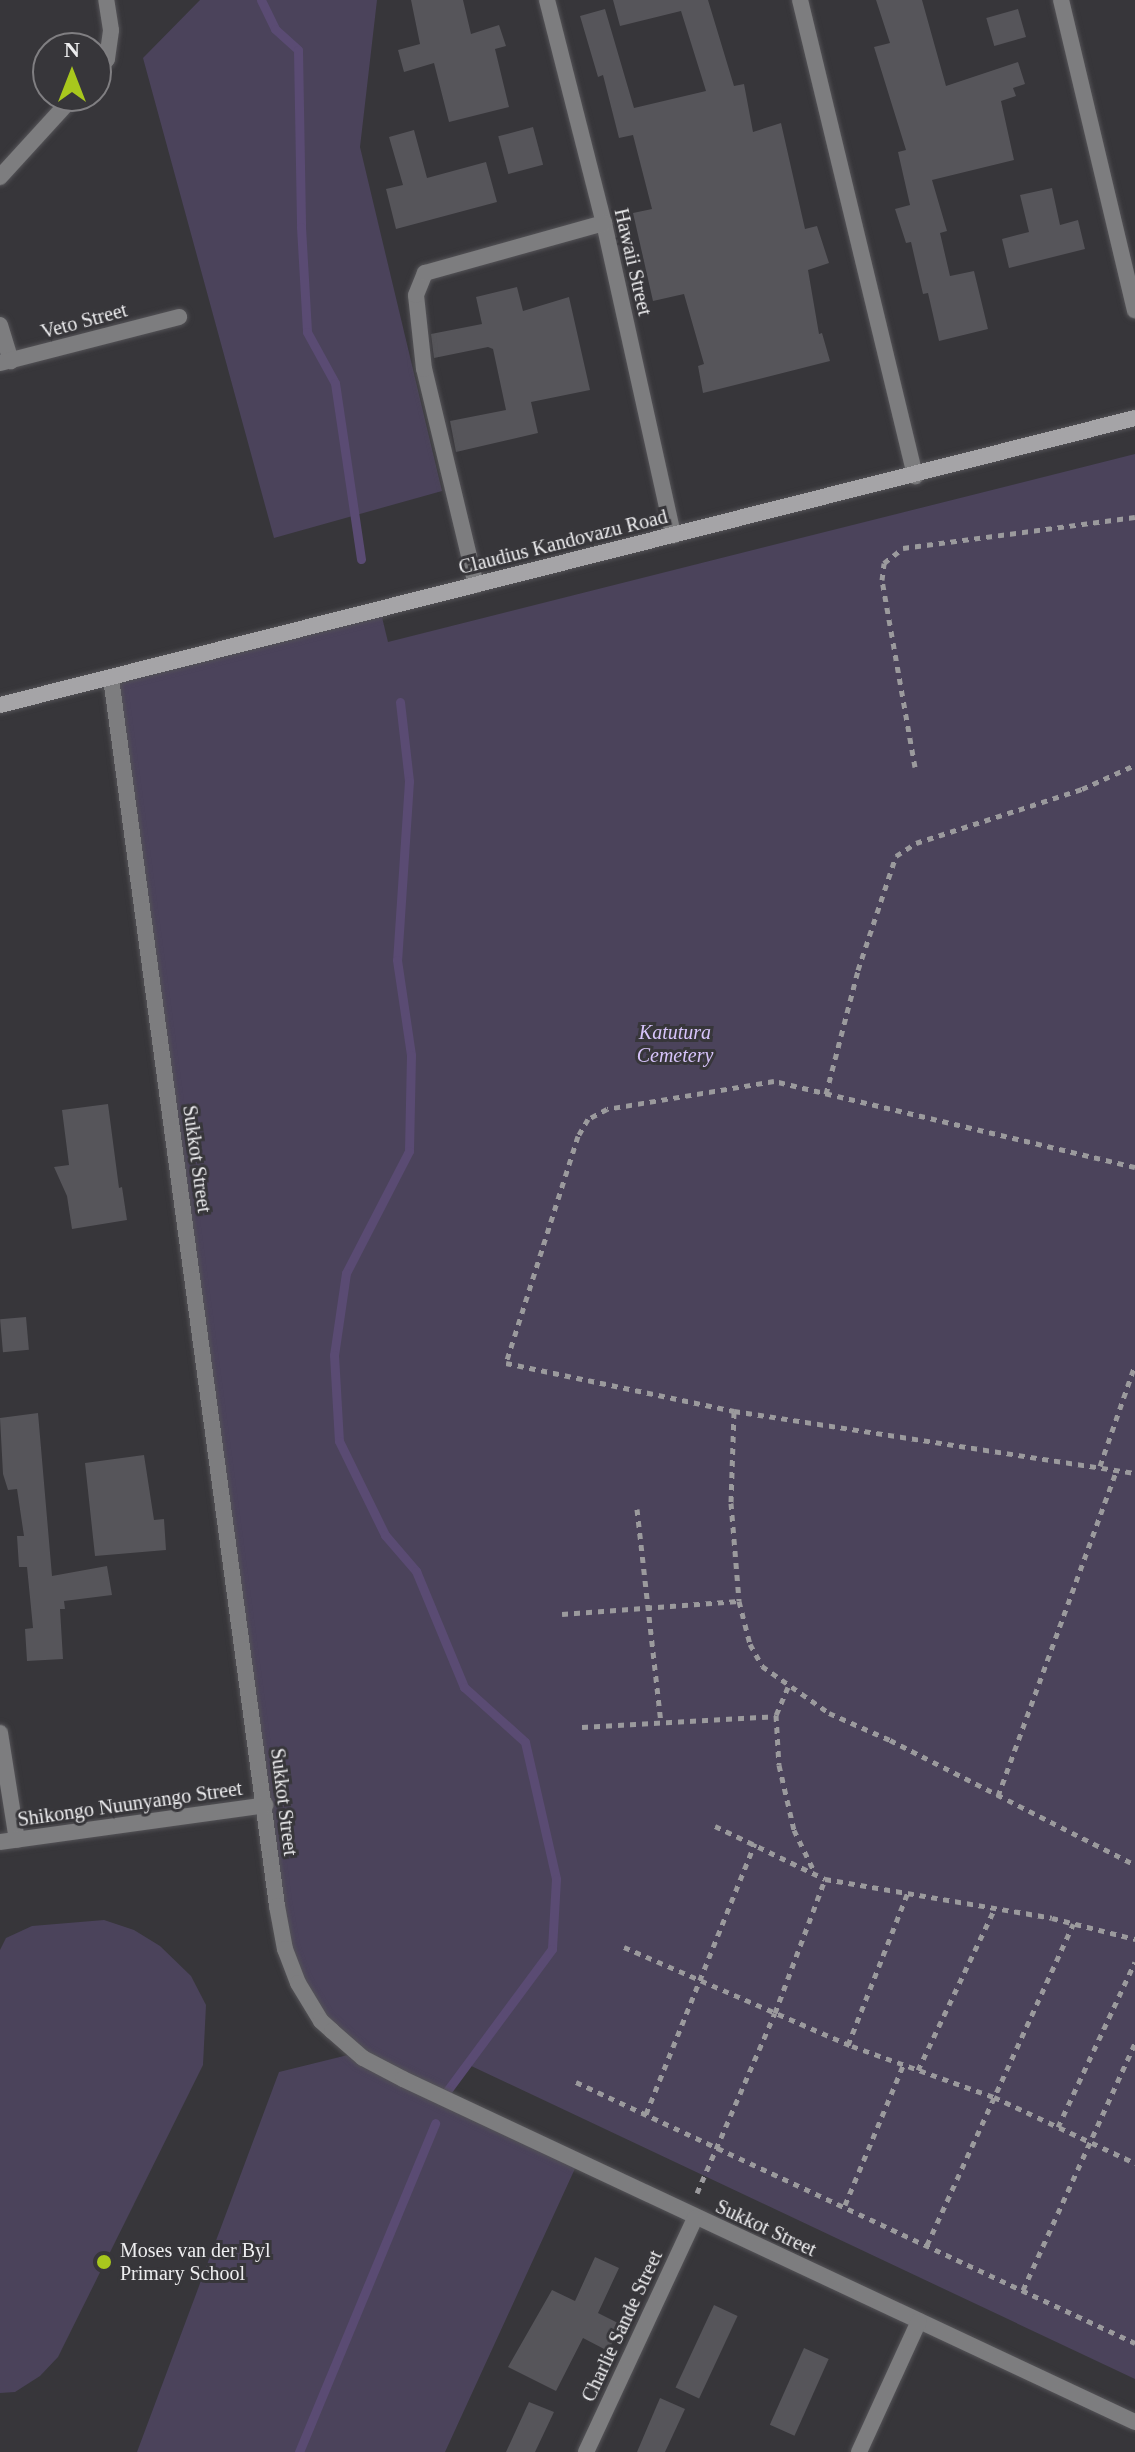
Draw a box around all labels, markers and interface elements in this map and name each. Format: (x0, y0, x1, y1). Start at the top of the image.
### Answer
north arrow (32, 32, 112, 112)
text: N (64, 37, 80, 62)
street label: Hawaii Street (609, 206, 657, 318)
street label: Veto Street (38, 298, 130, 344)
street label: Claudius Kandovazu Road (456, 504, 670, 580)
park label: Katutura Cemetery (637, 1020, 713, 1067)
street label: Sukkot Street (178, 1104, 216, 1214)
street label: Sukkot Street (265, 1747, 303, 1857)
street label: Shikongo Nuunyango Street (16, 1776, 244, 1832)
street label: Sukkot Street (712, 2194, 820, 2262)
place label: Moses van der Byl Primary School (120, 2238, 271, 2285)
street label: Charlie Sande Street (576, 2246, 668, 2406)
marker: Moses van der Byl Primary School (95, 2253, 113, 2271)

